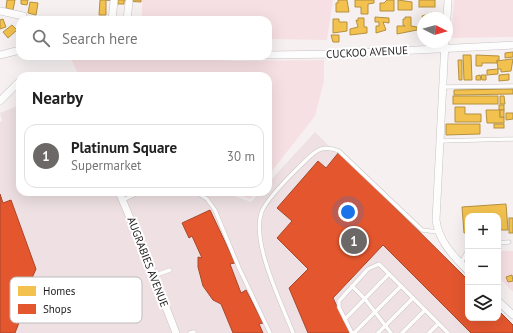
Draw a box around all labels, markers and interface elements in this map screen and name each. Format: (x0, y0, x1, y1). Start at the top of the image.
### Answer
north arrow (417, 12, 453, 48)
search box (16, 16, 272, 60)
icon: search (30, 27, 52, 49)
text: Search here (62, 29, 138, 48)
street label: CUCKOO AVENUE (326, 43, 408, 61)
text: Nearby (32, 87, 83, 109)
text: Platinum Square (71, 138, 177, 157)
text: 1 (42, 148, 50, 165)
text: 30 m (227, 148, 255, 165)
text: Supermarket (71, 157, 141, 174)
your location (338, 202, 358, 222)
map controls (465, 213, 501, 321)
button: + (465, 213, 501, 249)
street label: AUGRABIES AVENUE (124, 215, 172, 309)
pin: 1 (341, 226, 367, 256)
button: − (465, 249, 501, 285)
legend (10, 277, 142, 323)
text: Homes (43, 284, 76, 298)
button: layers (465, 285, 501, 321)
text: Shops (43, 302, 72, 316)

